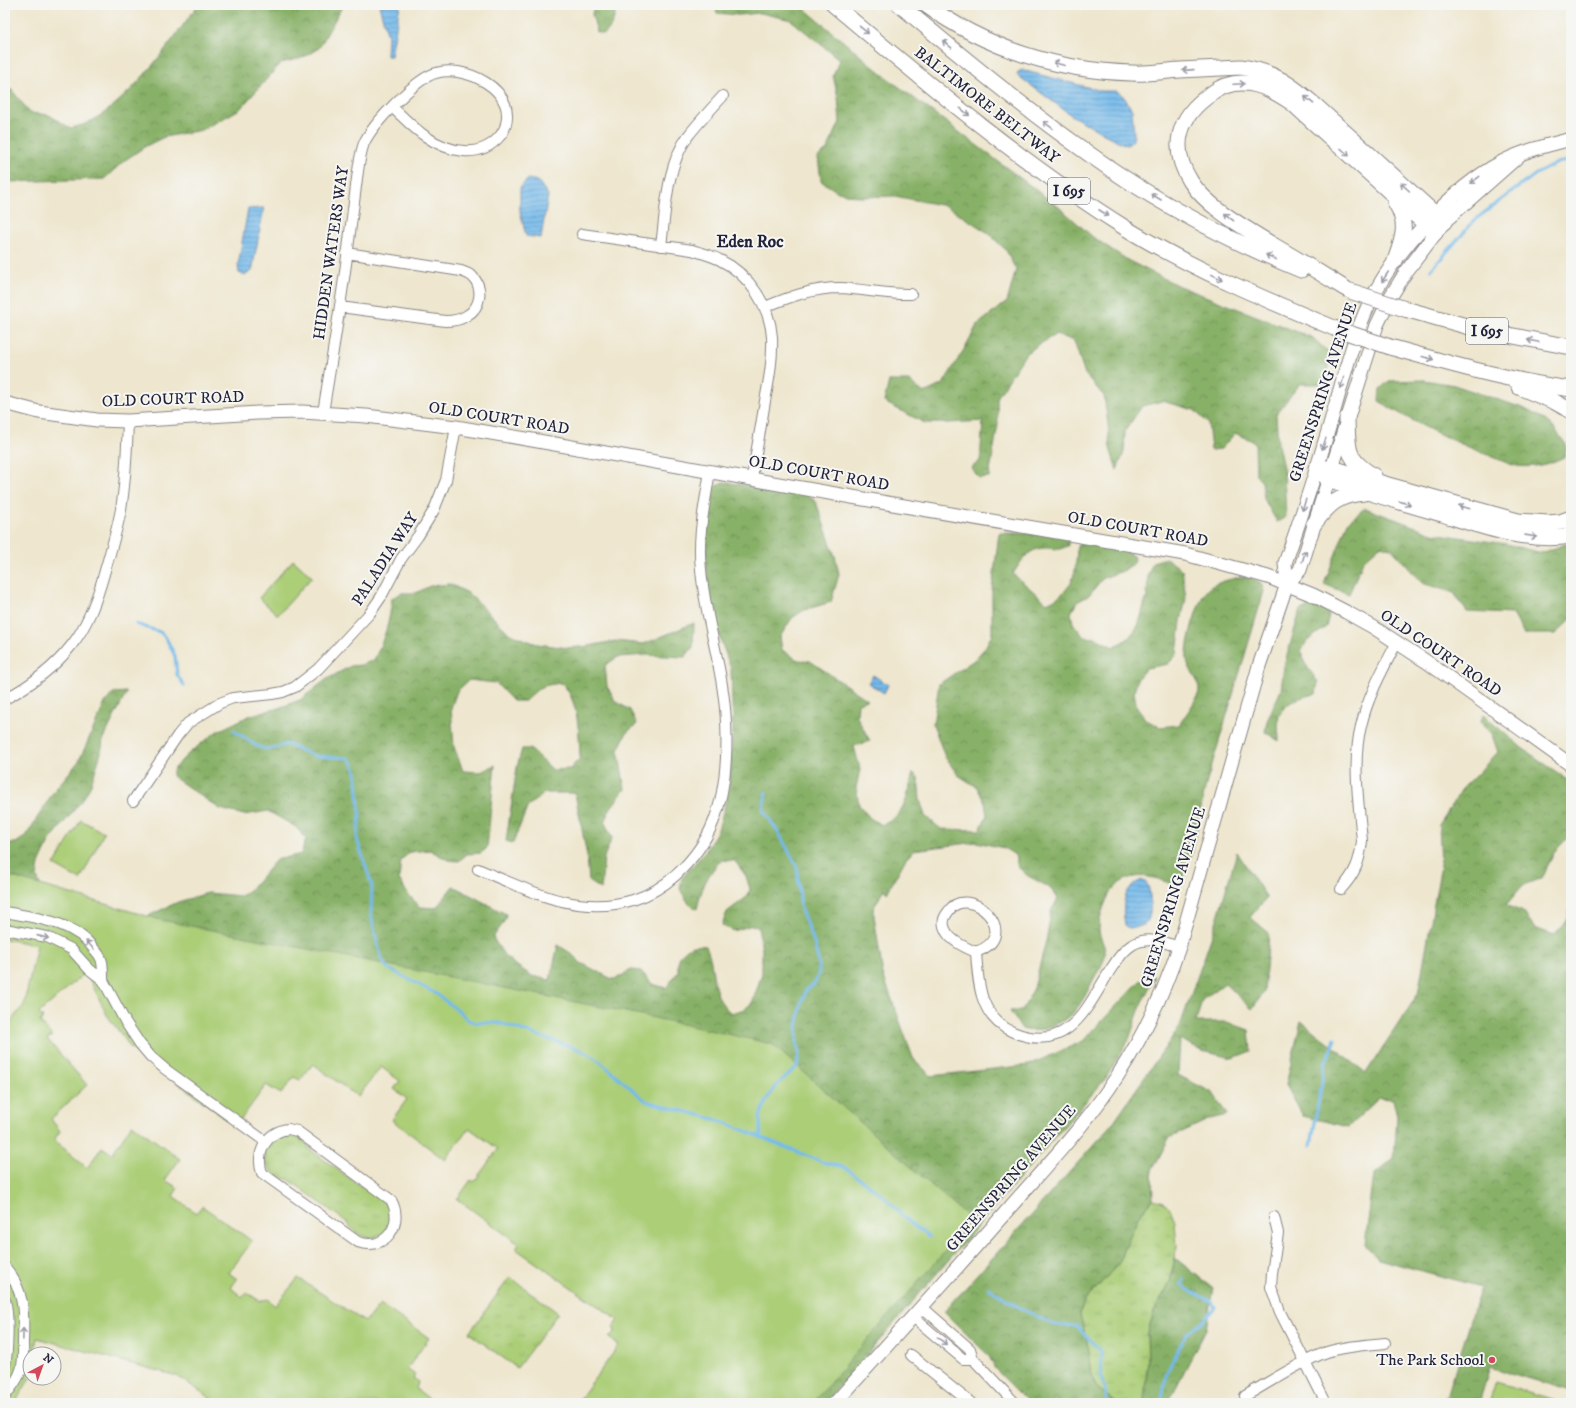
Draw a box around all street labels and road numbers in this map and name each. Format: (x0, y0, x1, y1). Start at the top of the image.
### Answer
street label: BALTIMORE BELTWAY (910, 42, 1064, 168)
street label: HIDDEN WATERS WAY (309, 164, 353, 341)
road number: I 695 (1048, 178, 1090, 204)
street label: GREENSPRING AVENUE (1284, 300, 1362, 484)
road number: I 695 (1466, 318, 1508, 344)
street label: OLD COURT ROAD (102, 387, 245, 411)
street label: OLD COURT ROAD (427, 397, 571, 439)
street label: OLD COURT ROAD (747, 451, 891, 495)
street label: OLD COURT ROAD (1066, 507, 1210, 551)
street label: PALADIA WAY (347, 508, 423, 609)
street label: OLD COURT ROAD (1376, 605, 1506, 701)
street label: GREENSPRING AVENUE (1136, 804, 1210, 990)
street label: GREENSPRING AVENUE (942, 1100, 1080, 1256)

